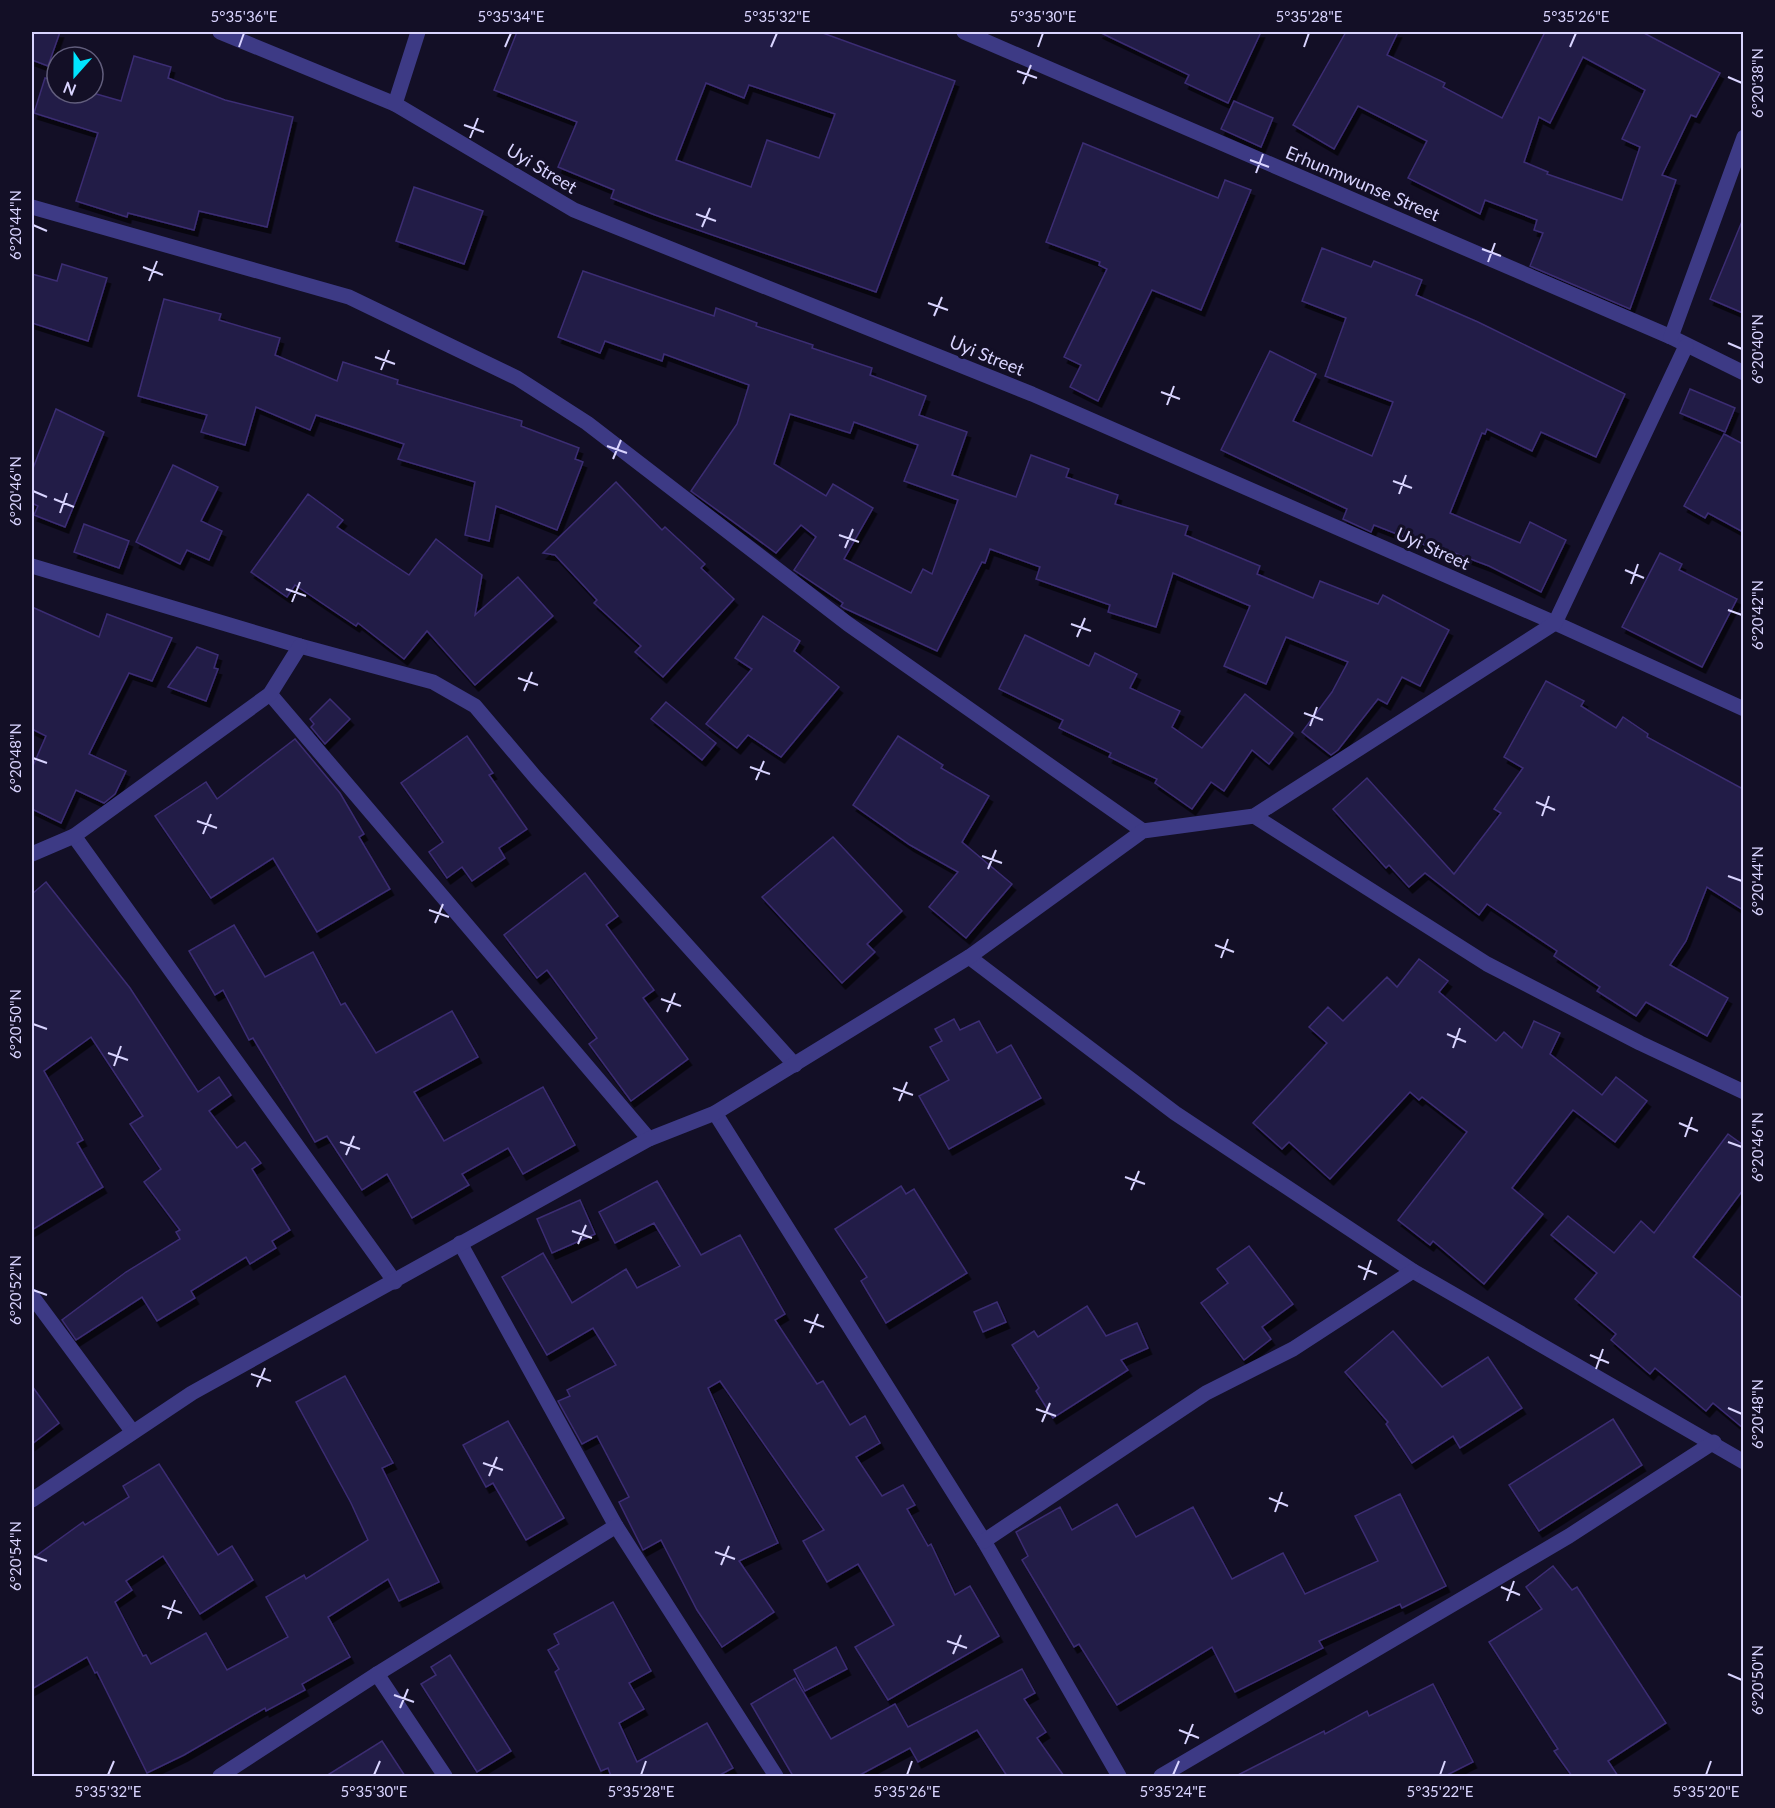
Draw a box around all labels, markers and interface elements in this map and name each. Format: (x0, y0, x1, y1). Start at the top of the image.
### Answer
text: 5°35'36"E (211, 7, 278, 25)
text: 5°35'34"E (478, 7, 545, 25)
text: 5°35'32"E (744, 7, 811, 25)
text: 5°35'30"E (1010, 7, 1077, 25)
text: 5°35'28"E (1276, 7, 1343, 25)
text: 5°35'26"E (1543, 7, 1610, 25)
north arrow (45, 45, 105, 105)
text: 6°20'38"N (1748, 48, 1766, 118)
text: N (60, 78, 79, 101)
street label: Uyi Street (503, 138, 582, 198)
street label: Erhunmwunse Street (1283, 141, 1444, 226)
text: 6°20'44"N (6, 190, 24, 260)
text: 6°20'40"N (1748, 314, 1766, 384)
street label: Uyi Street (946, 330, 1028, 380)
text: 6°20'46"N (6, 456, 24, 526)
street label: Uyi Street (1393, 522, 1474, 574)
text: 6°20'42"N (1748, 580, 1766, 650)
text: 6°20'48"N (6, 723, 24, 793)
text: 6°20'44"N (1748, 846, 1766, 916)
text: 6°20'50"N (6, 989, 24, 1059)
text: 6°20'46"N (1748, 1112, 1766, 1182)
text: 6°20'52"N (6, 1255, 24, 1325)
text: 6°20'48"N (1748, 1379, 1766, 1449)
text: 6°20'54"N (6, 1521, 24, 1591)
text: 6°20'50"N (1748, 1645, 1766, 1715)
text: 5°35'32"E (75, 1782, 142, 1800)
text: 5°35'30"E (341, 1782, 408, 1800)
text: 5°35'28"E (608, 1782, 675, 1800)
text: 5°35'26"E (874, 1782, 941, 1800)
text: 5°35'24"E (1140, 1782, 1207, 1800)
text: 5°35'22"E (1407, 1782, 1474, 1800)
text: 5°35'20"E (1673, 1782, 1740, 1800)

